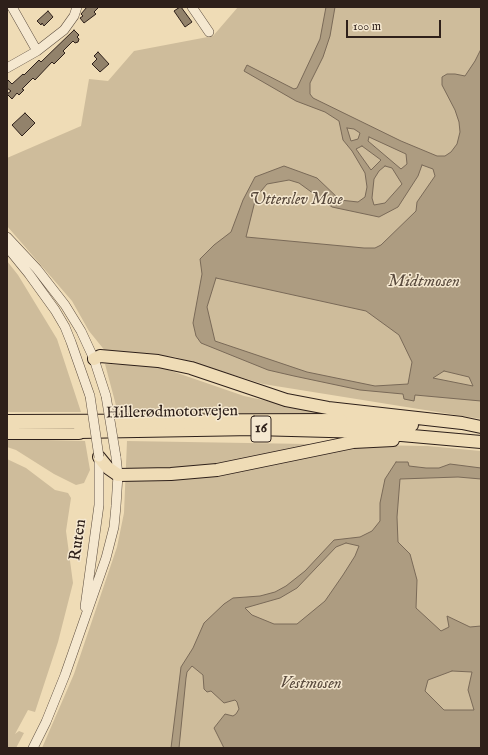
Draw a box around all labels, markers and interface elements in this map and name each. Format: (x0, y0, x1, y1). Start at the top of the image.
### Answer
scale bar (348, 12, 443, 38)
text: 100 m (353, 19, 381, 34)
park label: Utterslev Mose (249, 191, 343, 211)
water label: Midtmosen (388, 273, 460, 293)
street label: Hillerødmotorvejen (106, 402, 238, 424)
road number: 16 (251, 416, 271, 442)
street label: Ruten (67, 518, 91, 562)
water label: Vestmosen (280, 675, 342, 695)

